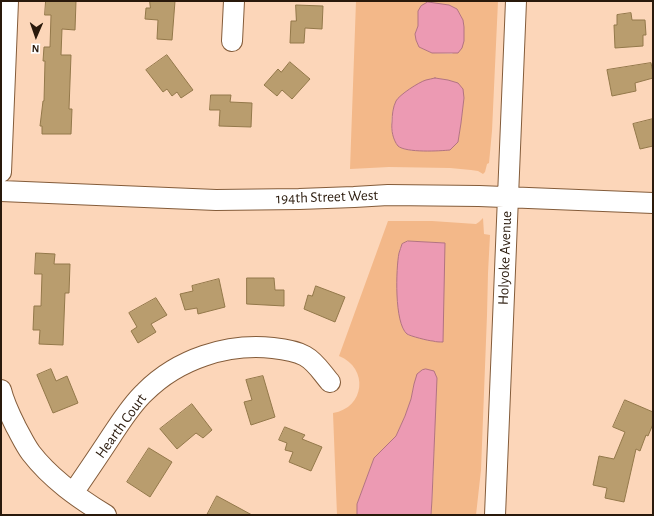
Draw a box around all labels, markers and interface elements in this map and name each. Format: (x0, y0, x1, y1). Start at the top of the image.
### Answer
north arrow (16, 16, 56, 56)
text: N (32, 43, 40, 54)
street label: 194th Street West (276, 186, 378, 208)
street label: Holyoke Avenue (494, 211, 516, 305)
street label: Hearth Court (92, 390, 150, 462)

